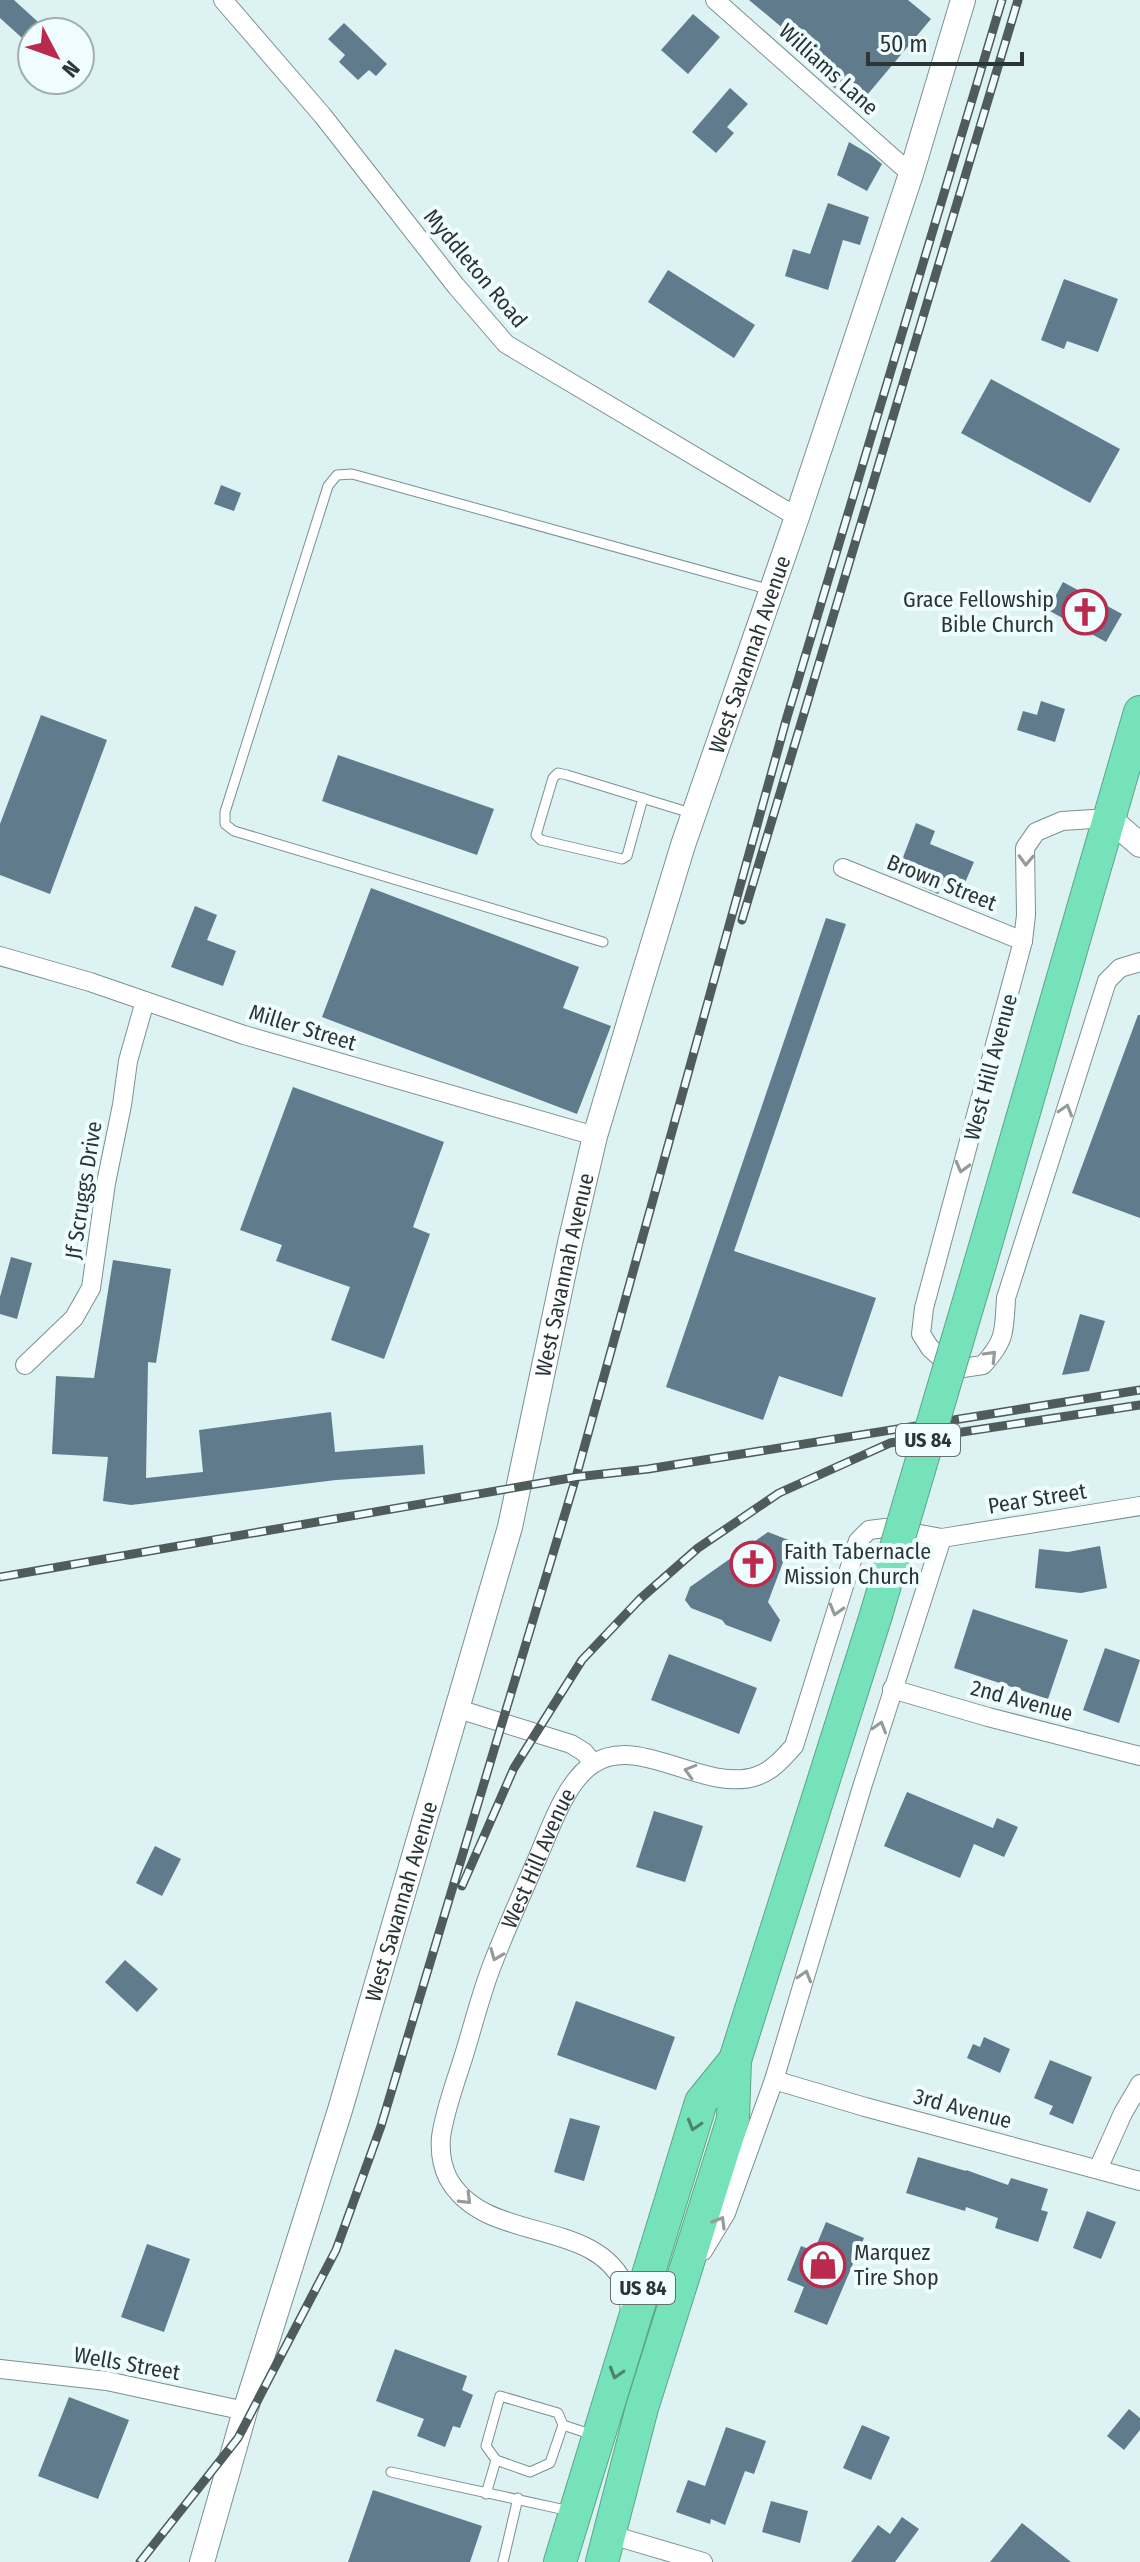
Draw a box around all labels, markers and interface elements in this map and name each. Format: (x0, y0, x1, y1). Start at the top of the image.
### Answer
north arrow (16, 16, 96, 96)
scale bar (868, 16, 1022, 66)
street label: Williams Lane (773, 18, 884, 121)
text: 50 m (880, 30, 928, 58)
text: N (56, 55, 85, 83)
street label: Myddleton Road (418, 204, 533, 333)
street label: West Savannah Avenue (703, 552, 797, 757)
place label: Grace Fellowship Bible Church (903, 586, 1054, 638)
church icon: Grace Fellowship Bible Church (1061, 588, 1109, 636)
street label: Brown Street (883, 848, 1001, 917)
one-way arrow (1018, 854, 1035, 867)
street label: West Hill Avenue (958, 991, 1023, 1143)
street label: Miller Street (246, 998, 360, 1057)
one-way arrow (1056, 1103, 1072, 1117)
street label: Jf Scruggs Drive (59, 1119, 108, 1261)
one-way arrow (955, 1160, 972, 1174)
street label: West Savannah Avenue (529, 1170, 600, 1379)
one-way arrow (981, 1351, 996, 1365)
road number: US 84 (896, 1424, 960, 1456)
street label: Pear Street (986, 1477, 1089, 1520)
place label: Faith Tabernacle Mission Church (784, 1538, 931, 1590)
church icon: Faith Tabernacle Mission Church (729, 1540, 777, 1588)
one-way arrow (829, 1602, 845, 1616)
street label: 2nd Avenue (968, 1674, 1076, 1727)
one-way arrow (871, 1721, 887, 1735)
one-way arrow (683, 1764, 697, 1780)
street label: West Hill Avenue (495, 1783, 581, 1933)
street label: West Savannah Avenue (359, 1798, 443, 2005)
one-way arrow (490, 1947, 506, 1961)
one-way arrow (796, 1970, 812, 1984)
street label: 3rd Avenue (911, 2082, 1015, 2134)
one-way arrow (687, 2117, 703, 2131)
one-way arrow (456, 2190, 471, 2204)
one-way arrow (710, 2216, 726, 2230)
place label: Marquez Tire Shop (854, 2239, 939, 2291)
shop icon: Marquez Tire Shop (799, 2241, 847, 2289)
road number: US 84 (611, 2272, 675, 2304)
street label: Wells Street (72, 2341, 183, 2386)
one-way arrow (609, 2366, 625, 2379)

